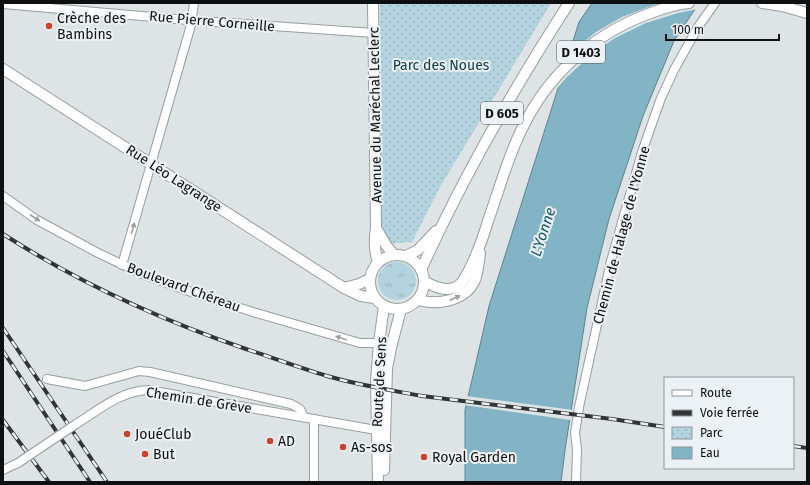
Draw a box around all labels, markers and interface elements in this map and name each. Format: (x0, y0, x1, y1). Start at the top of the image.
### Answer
street label: Rue Pierre Corneille (148, 8, 276, 35)
place label: Crèche des Bambins (57, 10, 126, 43)
scale bar (666, 16, 779, 42)
marker: Crèche des Bambins (44, 21, 54, 31)
text: 100 m (672, 23, 704, 37)
street label: Avenue du Maréchal Leclerc (365, 27, 386, 203)
road number: D 1403 (557, 41, 605, 63)
park label: Parc des Noues (393, 57, 490, 74)
road number: D 605 (481, 102, 523, 124)
street label: Rue Léo Lagrange (123, 141, 225, 216)
street label: Chemin de Halage de l'Yonne (589, 144, 653, 326)
water label: L'Yonne (527, 205, 559, 259)
one-way arrow (29, 215, 41, 222)
one-way arrow (130, 221, 136, 233)
street label: Boulevard Chéreau (125, 259, 243, 316)
one-way arrow (450, 295, 461, 301)
one-way arrow (335, 335, 347, 341)
street label: Route de Sens (369, 336, 390, 428)
legend (664, 377, 794, 469)
street label: Chemin de Grève (145, 384, 253, 417)
text: Route (700, 386, 732, 400)
text: Voie ferrée (700, 406, 759, 420)
place label: JouéClub (135, 426, 192, 443)
text: Parc (700, 426, 723, 440)
marker: JouéClub (122, 429, 132, 439)
place label: AD (278, 433, 295, 450)
marker: AD (265, 436, 275, 446)
place label: As-sos (351, 439, 393, 456)
marker: As-sos (338, 442, 348, 452)
place label: But (153, 446, 176, 463)
text: Eau (700, 446, 720, 460)
marker: But (140, 449, 150, 459)
place label: Royal Garden (432, 449, 516, 466)
marker: Royal Garden (419, 452, 429, 462)

